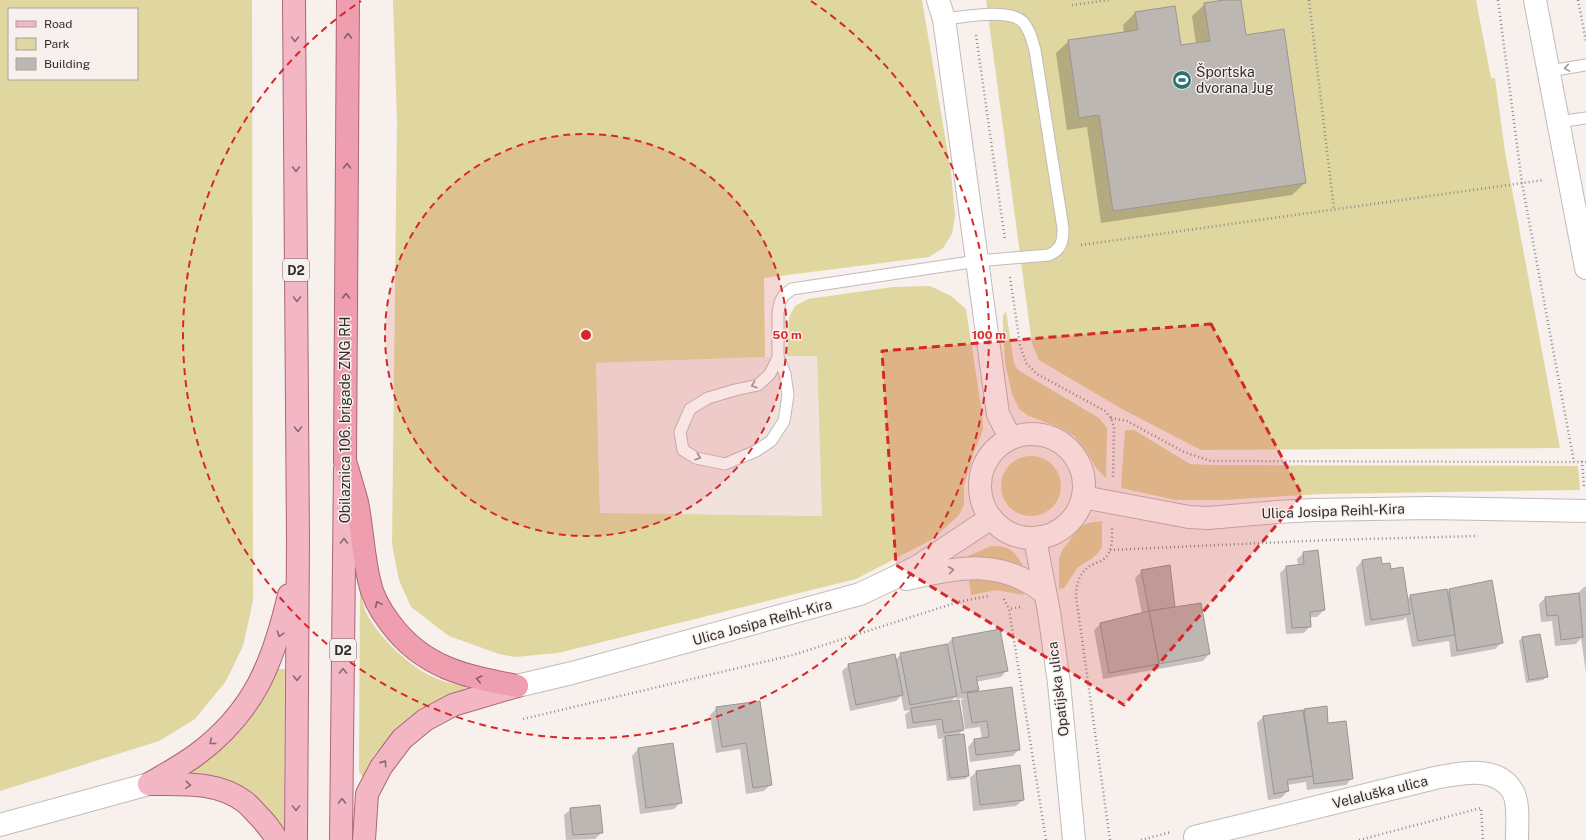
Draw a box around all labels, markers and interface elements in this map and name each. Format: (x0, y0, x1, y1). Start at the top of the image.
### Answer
legend (8, 8, 138, 80)
text: Road (44, 17, 72, 31)
one-way arrow (344, 33, 352, 39)
one-way arrow (291, 36, 299, 42)
text: Park (44, 37, 70, 51)
text: Building (44, 57, 90, 71)
place label: Športska dvorana Jug (1196, 63, 1274, 96)
one-way arrow (1564, 63, 1570, 72)
sports icon: Športska dvorana Jug (1171, 69, 1193, 91)
one-way arrow (343, 163, 351, 169)
one-way arrow (292, 166, 300, 172)
road number: D2 (283, 259, 309, 281)
one-way arrow (342, 293, 350, 299)
one-way arrow (293, 296, 301, 302)
street label: Obilaznica 106. brigade ZNG RH (337, 317, 353, 523)
centre of rings (579, 328, 593, 342)
text: 50 m (772, 328, 802, 342)
text: 100 m (972, 328, 1006, 342)
one-way arrow (751, 380, 758, 389)
one-way arrow (294, 426, 302, 432)
one-way arrow (695, 453, 702, 461)
street label: Ulica Josipa Reihl-Kira (1261, 500, 1405, 522)
one-way arrow (340, 538, 348, 544)
one-way arrow (948, 566, 954, 575)
street label: Ulica Josipa Reihl-Kira (691, 596, 833, 648)
one-way arrow (375, 601, 383, 609)
one-way arrow (276, 630, 285, 637)
road number: D2 (330, 639, 356, 661)
street label: Opatijska ulica (1044, 641, 1072, 737)
one-way arrow (339, 668, 347, 674)
one-way arrow (293, 675, 301, 681)
one-way arrow (475, 675, 482, 683)
one-way arrow (210, 738, 217, 745)
one-way arrow (379, 761, 386, 768)
street label: Velaluška ulica (1331, 772, 1429, 812)
one-way arrow (185, 780, 191, 789)
one-way arrow (337, 798, 346, 804)
one-way arrow (292, 805, 300, 811)

